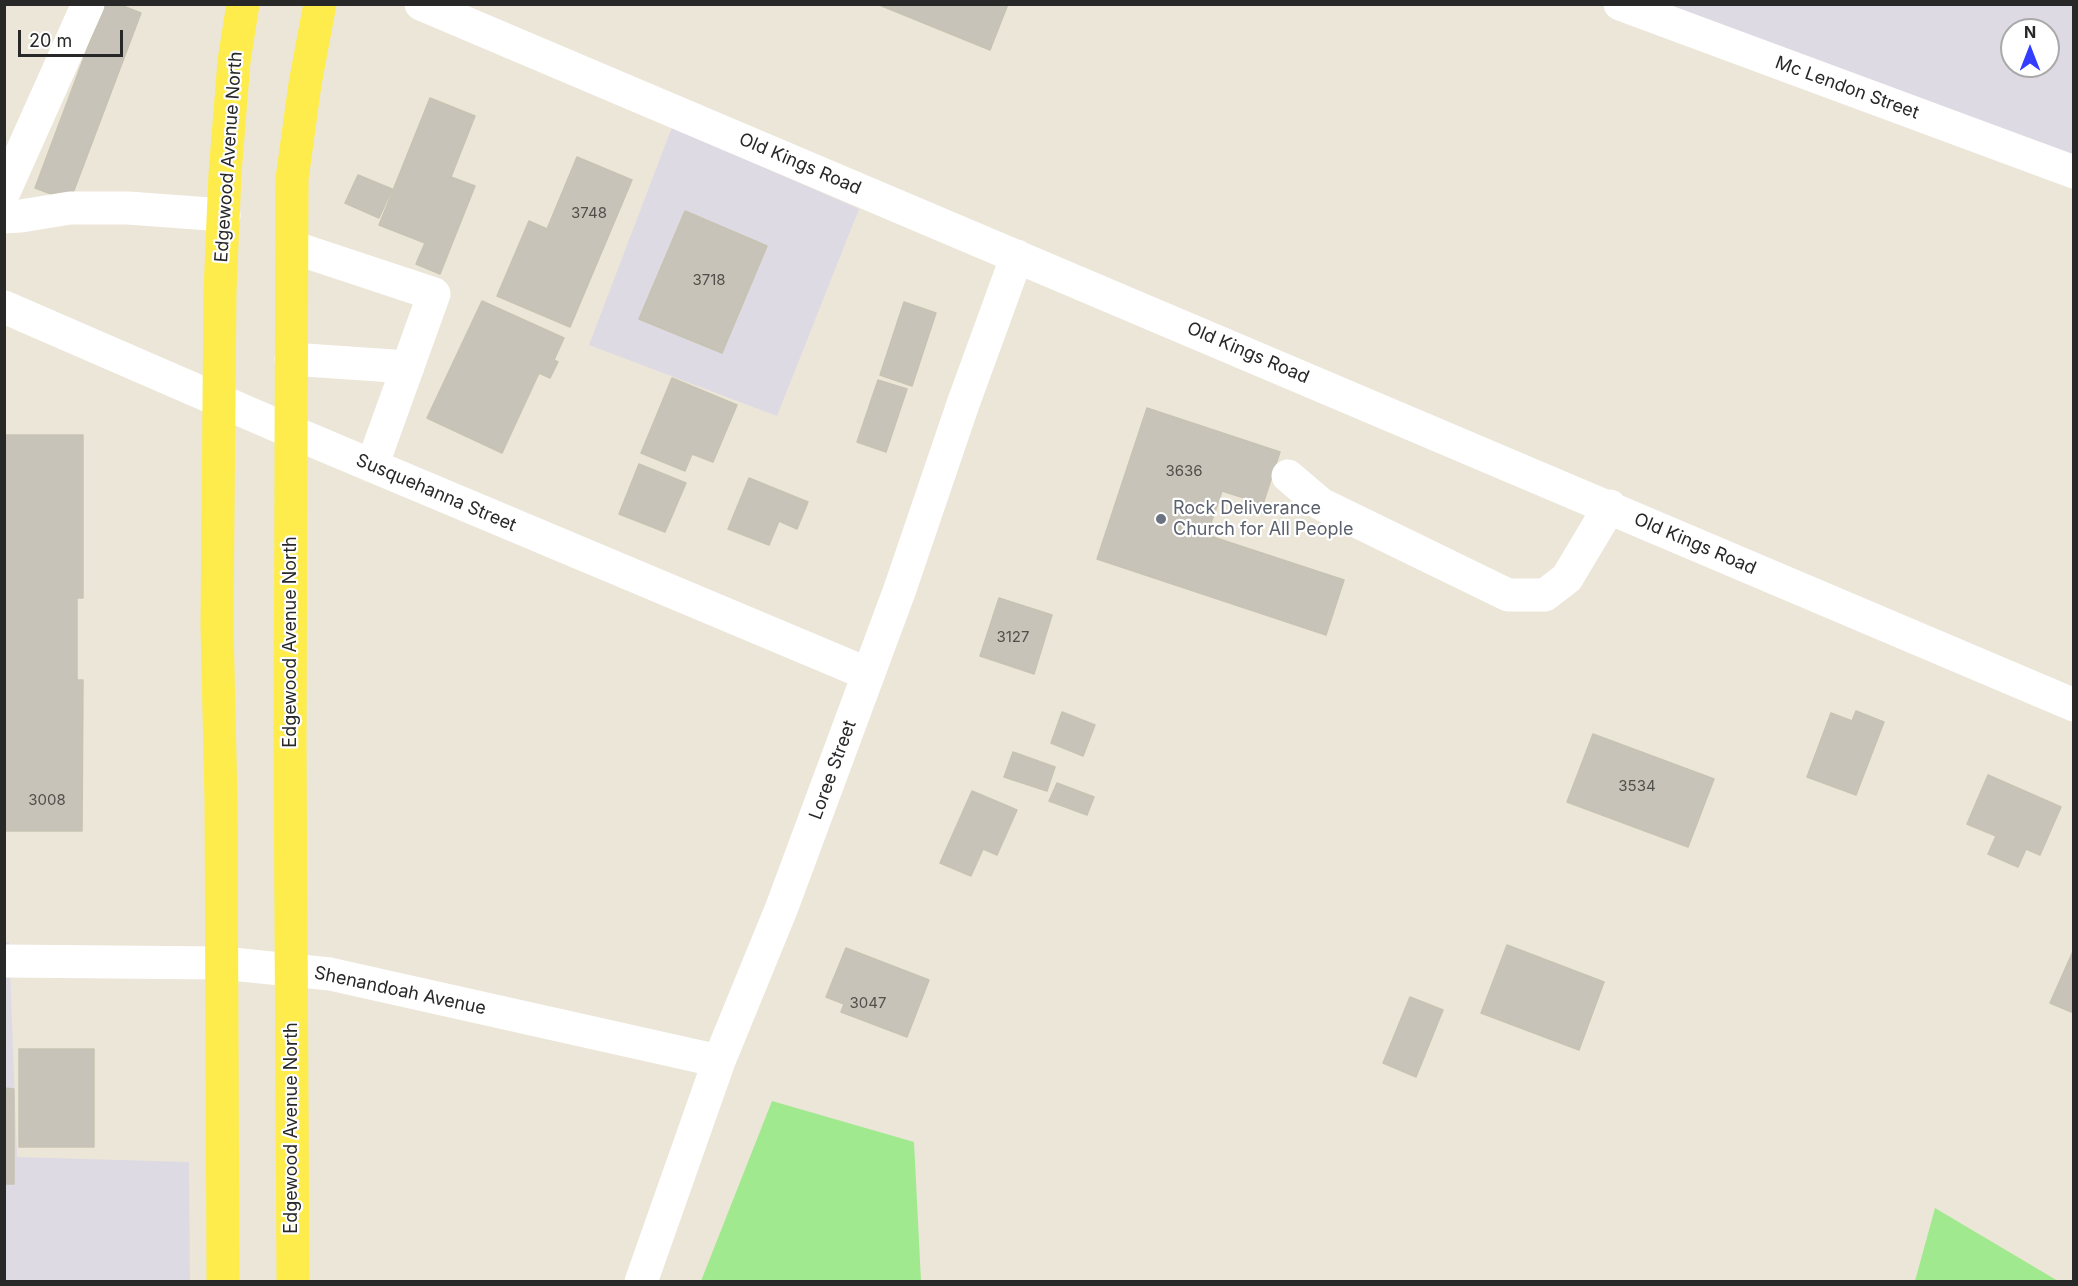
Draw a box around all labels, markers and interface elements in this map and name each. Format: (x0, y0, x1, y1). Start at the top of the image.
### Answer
scale bar (21, 18, 126, 56)
north arrow (2000, 18, 2060, 78)
text: N (2024, 22, 2036, 42)
text: 20 m (29, 30, 72, 51)
street label: Edgewood Avenue North (211, 51, 247, 263)
street label: Mc Lendon Street (1772, 52, 1922, 124)
street label: Old Kings Road (736, 129, 864, 199)
house number: 3748 (571, 204, 607, 222)
house number: 3718 (692, 271, 726, 289)
street label: Old Kings Road (1184, 318, 1312, 388)
street label: Susquehanna Street (353, 449, 519, 537)
house number: 3636 (1165, 462, 1203, 480)
place label: Rock Deliverance Church for All People (1173, 498, 1353, 540)
street label: Old Kings Road (1631, 509, 1759, 579)
marker: Rock Deliverance Church for All People (1154, 512, 1168, 526)
street label: Edgewood Avenue North (280, 536, 302, 748)
house number: 3127 (996, 628, 1030, 646)
street label: Loree Street (805, 717, 861, 823)
house number: 3534 (1618, 777, 1656, 795)
house number: 3008 (28, 791, 66, 809)
street label: Shenandoah Avenue (312, 962, 488, 1020)
house number: 3047 (850, 994, 886, 1012)
street label: Edgewood Avenue North (281, 1022, 303, 1234)

